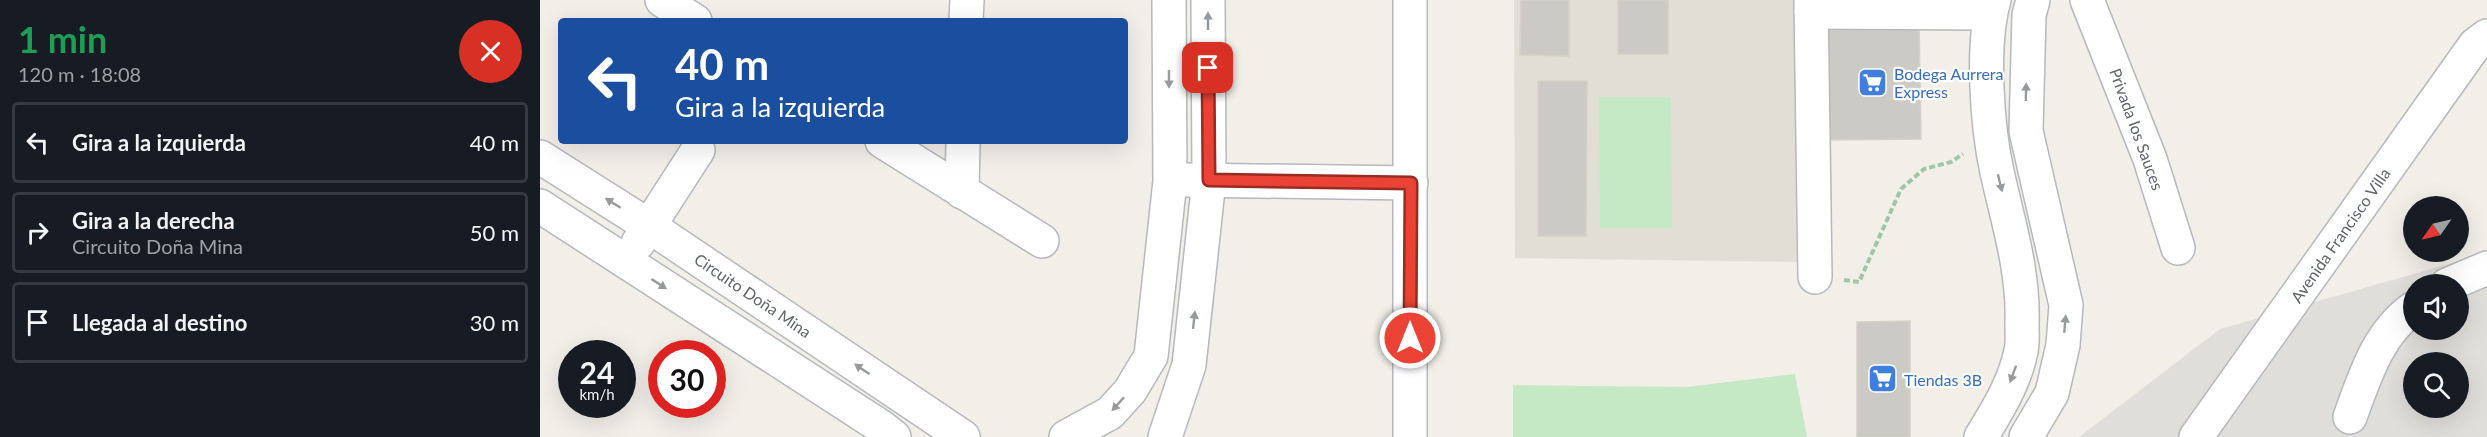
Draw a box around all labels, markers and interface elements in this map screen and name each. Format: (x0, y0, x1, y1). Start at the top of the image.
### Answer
one-way arrow (1203, 11, 1213, 30)
text: 1 min (18, 17, 107, 61)
button: close (459, 20, 522, 83)
text: 40 m (675, 39, 769, 89)
icon: left (576, 42, 654, 120)
pin (1182, 42, 1233, 93)
icon: arrive (1191, 51, 1224, 84)
text: 120 m · 18:08 (18, 62, 141, 86)
place label: Bodega Aurrera Express (1894, 64, 2004, 101)
street label: Privada los Sauces (2106, 65, 2168, 193)
supermarket icon: Bodega Aurrera Express (1857, 66, 1889, 98)
one-way arrow (1164, 70, 1174, 89)
one-way arrow (2022, 82, 2031, 101)
text: Gira a la izquierda (675, 90, 885, 123)
icon: left (21, 126, 54, 159)
text: Gira a la izquierda (72, 129, 246, 156)
text: 40 m (470, 129, 519, 156)
street label: Avenida Francisco Villa (2286, 164, 2394, 306)
one-way arrow (1995, 174, 2005, 192)
north arrow (2403, 196, 2469, 262)
map controls (2403, 196, 2469, 418)
one-way arrow (605, 197, 621, 209)
text: Gira a la derecha (72, 207, 235, 234)
icon: right (21, 216, 54, 249)
text: 50 m (470, 219, 519, 246)
text: Circuito Doña Mina (72, 234, 243, 258)
street label: Circuito Doña Mina (691, 249, 815, 341)
button: sound (2403, 274, 2469, 340)
one-way arrow (651, 278, 667, 289)
icon: arrive (21, 306, 54, 339)
position arrow (1378, 306, 1442, 370)
text: Llegada al destino (72, 309, 248, 336)
text: 30 m (470, 309, 519, 336)
one-way arrow (1189, 310, 1199, 329)
one-way arrow (2060, 314, 2070, 333)
speed limit sign: 30 (648, 340, 726, 418)
button: search (2403, 352, 2469, 418)
text: 24 (580, 354, 614, 390)
one-way arrow (855, 363, 871, 375)
supermarket icon: Tiendas 3B (1867, 363, 1899, 395)
one-way arrow (2007, 365, 2017, 383)
place label: Tiendas 3B (1904, 370, 1982, 389)
text: km/h (579, 385, 615, 403)
one-way arrow (1111, 397, 1125, 412)

